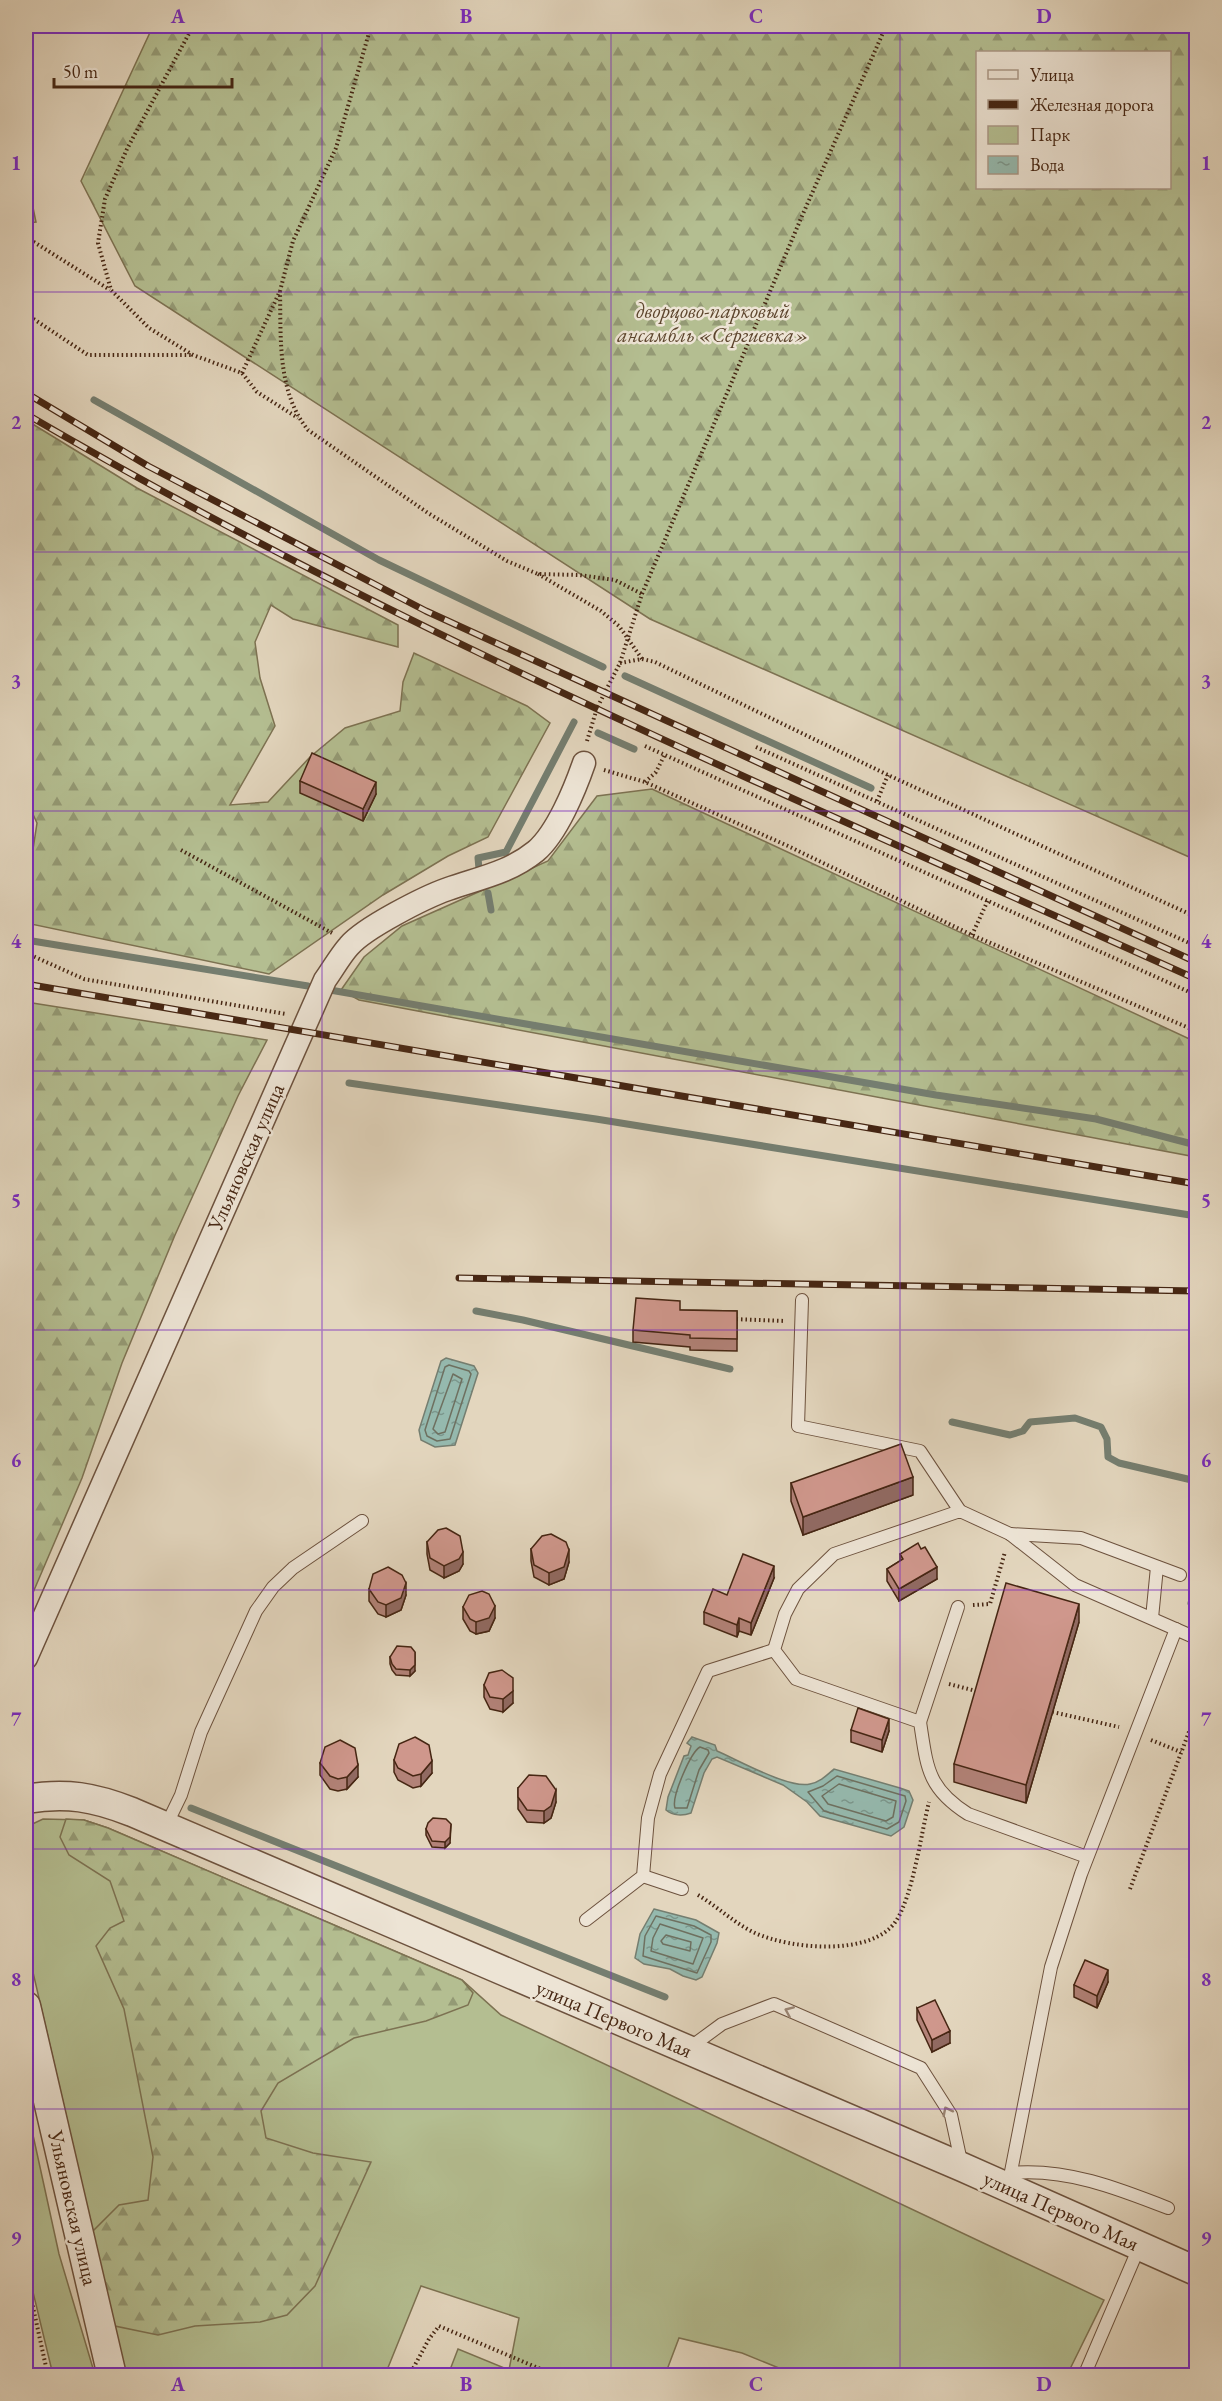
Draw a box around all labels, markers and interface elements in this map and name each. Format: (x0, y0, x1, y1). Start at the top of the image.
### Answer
text: A (170, 3, 186, 29)
text: B (460, 3, 472, 29)
text: C (749, 3, 763, 29)
text: D (1036, 3, 1052, 29)
scale bar (54, 51, 232, 89)
legend (976, 51, 1171, 189)
text: 50 m (63, 60, 98, 83)
text: Улица (1029, 63, 1075, 86)
text: Железная дорога (1029, 93, 1155, 116)
text: Парк (1030, 123, 1070, 146)
text: 1 (11, 150, 21, 176)
text: 1 (1201, 150, 1211, 176)
text: Вода (1030, 153, 1065, 176)
park label: дворцово-парковый ансамбль «Сергиевка» (616, 297, 809, 348)
text: 2 (11, 409, 22, 435)
text: 2 (1201, 409, 1212, 435)
text: 3 (11, 668, 21, 694)
text: 3 (1201, 668, 1211, 694)
text: 4 (11, 928, 22, 954)
text: 4 (1201, 928, 1212, 954)
street label: Ульяновская улица (201, 1078, 290, 1236)
text: 5 (11, 1187, 21, 1213)
text: 5 (1201, 1187, 1211, 1213)
text: 6 (11, 1447, 22, 1473)
text: 6 (1201, 1447, 1212, 1473)
text: 7 (11, 1706, 22, 1732)
text: 7 (1201, 1706, 1212, 1732)
text: 8 (11, 1966, 21, 1992)
text: 8 (1201, 1966, 1211, 1992)
street label: улица Первого Мая (532, 1973, 696, 2064)
one-way arrow (784, 2006, 795, 2018)
one-way arrow (943, 2106, 955, 2117)
street label: Ульяновская улица (42, 2127, 105, 2289)
street label: улица Первого Мая (979, 2164, 1143, 2257)
text: 9 (11, 2225, 22, 2251)
text: 9 (1201, 2225, 1212, 2251)
text: A (170, 2371, 186, 2397)
text: B (460, 2371, 472, 2397)
text: C (749, 2371, 763, 2397)
text: D (1036, 2371, 1052, 2397)

